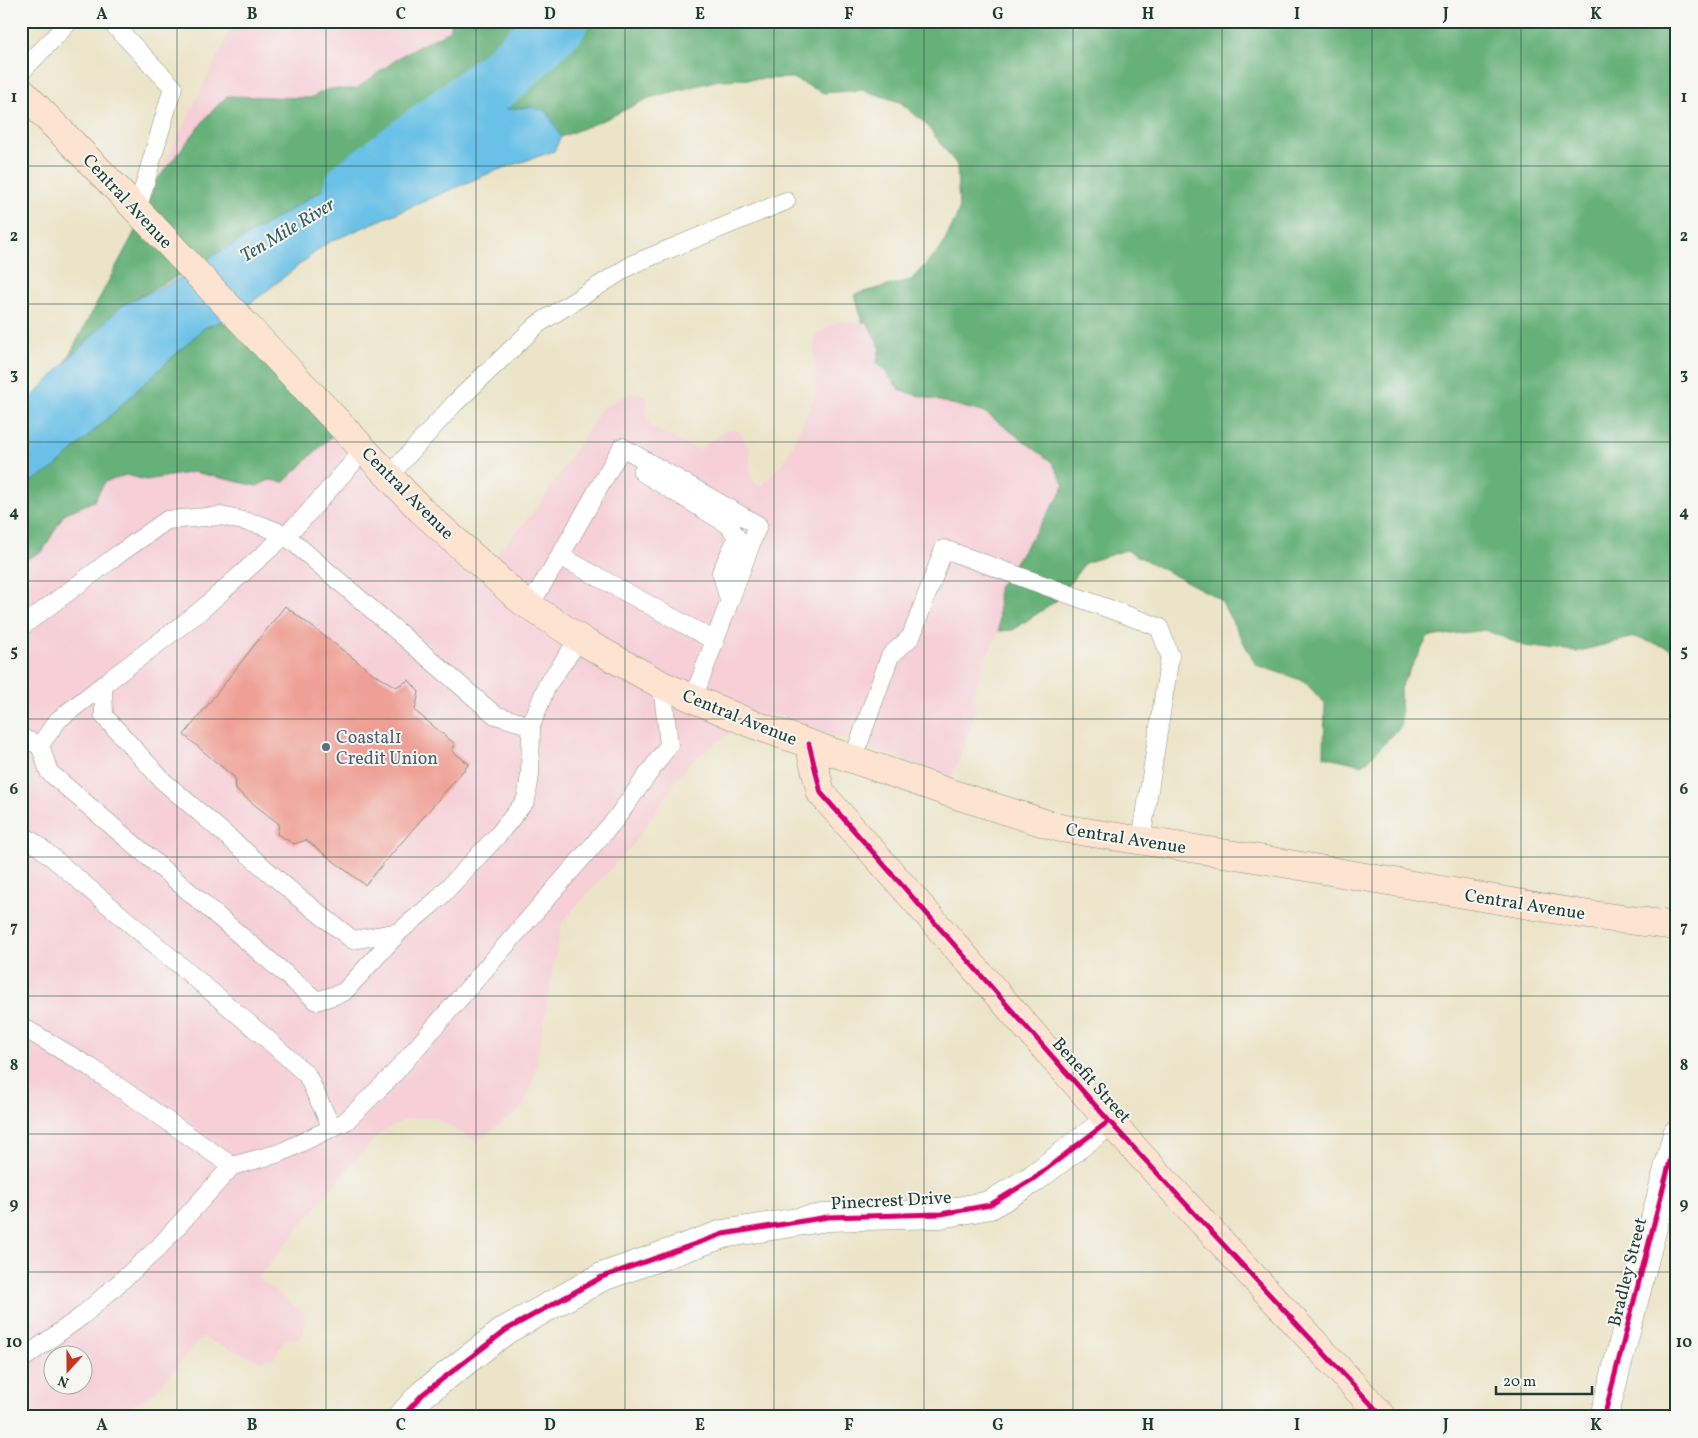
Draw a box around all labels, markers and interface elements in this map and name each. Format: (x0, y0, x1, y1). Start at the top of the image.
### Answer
text: A (96, 4, 108, 26)
text: B (247, 4, 258, 26)
text: C (396, 4, 406, 26)
text: D (544, 4, 556, 26)
text: E (695, 4, 705, 26)
text: F (844, 4, 854, 26)
text: G (992, 4, 1004, 26)
text: H (1142, 4, 1154, 26)
text: I (1294, 4, 1300, 26)
text: J (1442, 4, 1449, 26)
text: K (1590, 4, 1602, 26)
text: 1 (11, 87, 17, 109)
text: 1 (1681, 87, 1687, 109)
street label: Central Avenue (76, 149, 178, 255)
water label: Ten Mile River (236, 192, 341, 269)
text: 2 (10, 226, 18, 248)
text: 2 (1680, 226, 1688, 248)
text: 3 (10, 364, 18, 386)
text: 3 (1680, 364, 1688, 386)
street label: Central Avenue (355, 442, 459, 546)
text: 4 (9, 502, 19, 524)
text: 4 (1679, 502, 1689, 524)
text: 5 (10, 641, 18, 663)
text: 5 (1680, 641, 1688, 663)
street label: Central Avenue (678, 684, 801, 753)
place label: Coastal1 Credit Union (336, 726, 438, 772)
marker: Coastal1 Credit Union (320, 741, 332, 753)
text: 6 (10, 779, 19, 801)
text: 6 (1680, 779, 1689, 801)
street label: Central Avenue (1064, 818, 1188, 861)
street label: Central Avenue (1463, 884, 1587, 927)
text: 7 (10, 917, 18, 939)
text: 7 (1680, 917, 1688, 939)
street label: Benefit Street (1046, 1033, 1136, 1129)
text: 8 (10, 1055, 18, 1077)
text: 8 (1680, 1055, 1688, 1077)
street label: Pinecrest Drive (830, 1186, 952, 1217)
text: 9 (10, 1194, 19, 1216)
text: 9 (1680, 1194, 1689, 1216)
street label: Bradley Street (1603, 1215, 1654, 1330)
text: 10 (6, 1332, 22, 1354)
text: 10 (1676, 1332, 1692, 1354)
north arrow (42, 1346, 92, 1396)
scale bar (1496, 1363, 1592, 1395)
text: N (56, 1370, 72, 1391)
text: 20 m (1503, 1372, 1536, 1393)
text: A (96, 1415, 108, 1437)
text: B (247, 1415, 258, 1437)
text: C (396, 1415, 406, 1437)
text: D (544, 1415, 556, 1437)
text: E (695, 1415, 705, 1437)
text: F (844, 1415, 854, 1437)
text: G (992, 1415, 1004, 1437)
text: H (1142, 1415, 1154, 1437)
text: I (1294, 1415, 1300, 1437)
text: J (1442, 1415, 1449, 1437)
text: K (1590, 1415, 1602, 1437)

